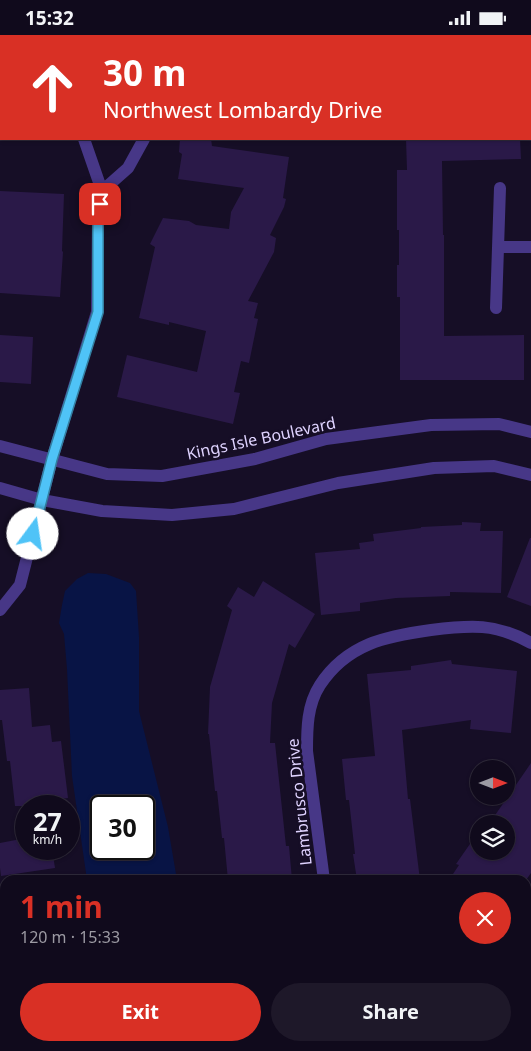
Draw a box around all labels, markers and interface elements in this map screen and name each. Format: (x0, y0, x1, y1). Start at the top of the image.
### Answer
text: 15:32 (25, 5, 74, 31)
text: 30 m (103, 49, 186, 96)
icon: ahead (20, 55, 85, 120)
text: Northwest Lombardy Drive (103, 94, 382, 124)
pin (79, 183, 121, 225)
icon: arrive (86, 190, 114, 218)
street label: Kings Isle Boulevard (184, 411, 338, 465)
position arrow (6, 507, 58, 559)
street label: Lambrusco Drive (281, 737, 317, 867)
north arrow (470, 760, 515, 805)
map controls (470, 760, 515, 860)
speed limit sign: 30 (90, 795, 155, 860)
text: 27 (33, 804, 62, 838)
button: layers (470, 815, 515, 860)
text: km/h (33, 831, 62, 848)
text: 1 min (20, 886, 103, 927)
button: close (459, 892, 511, 944)
text: 120 m · 15:33 (20, 926, 120, 948)
button: Exit (20, 983, 261, 1041)
button: Share (271, 983, 511, 1041)

